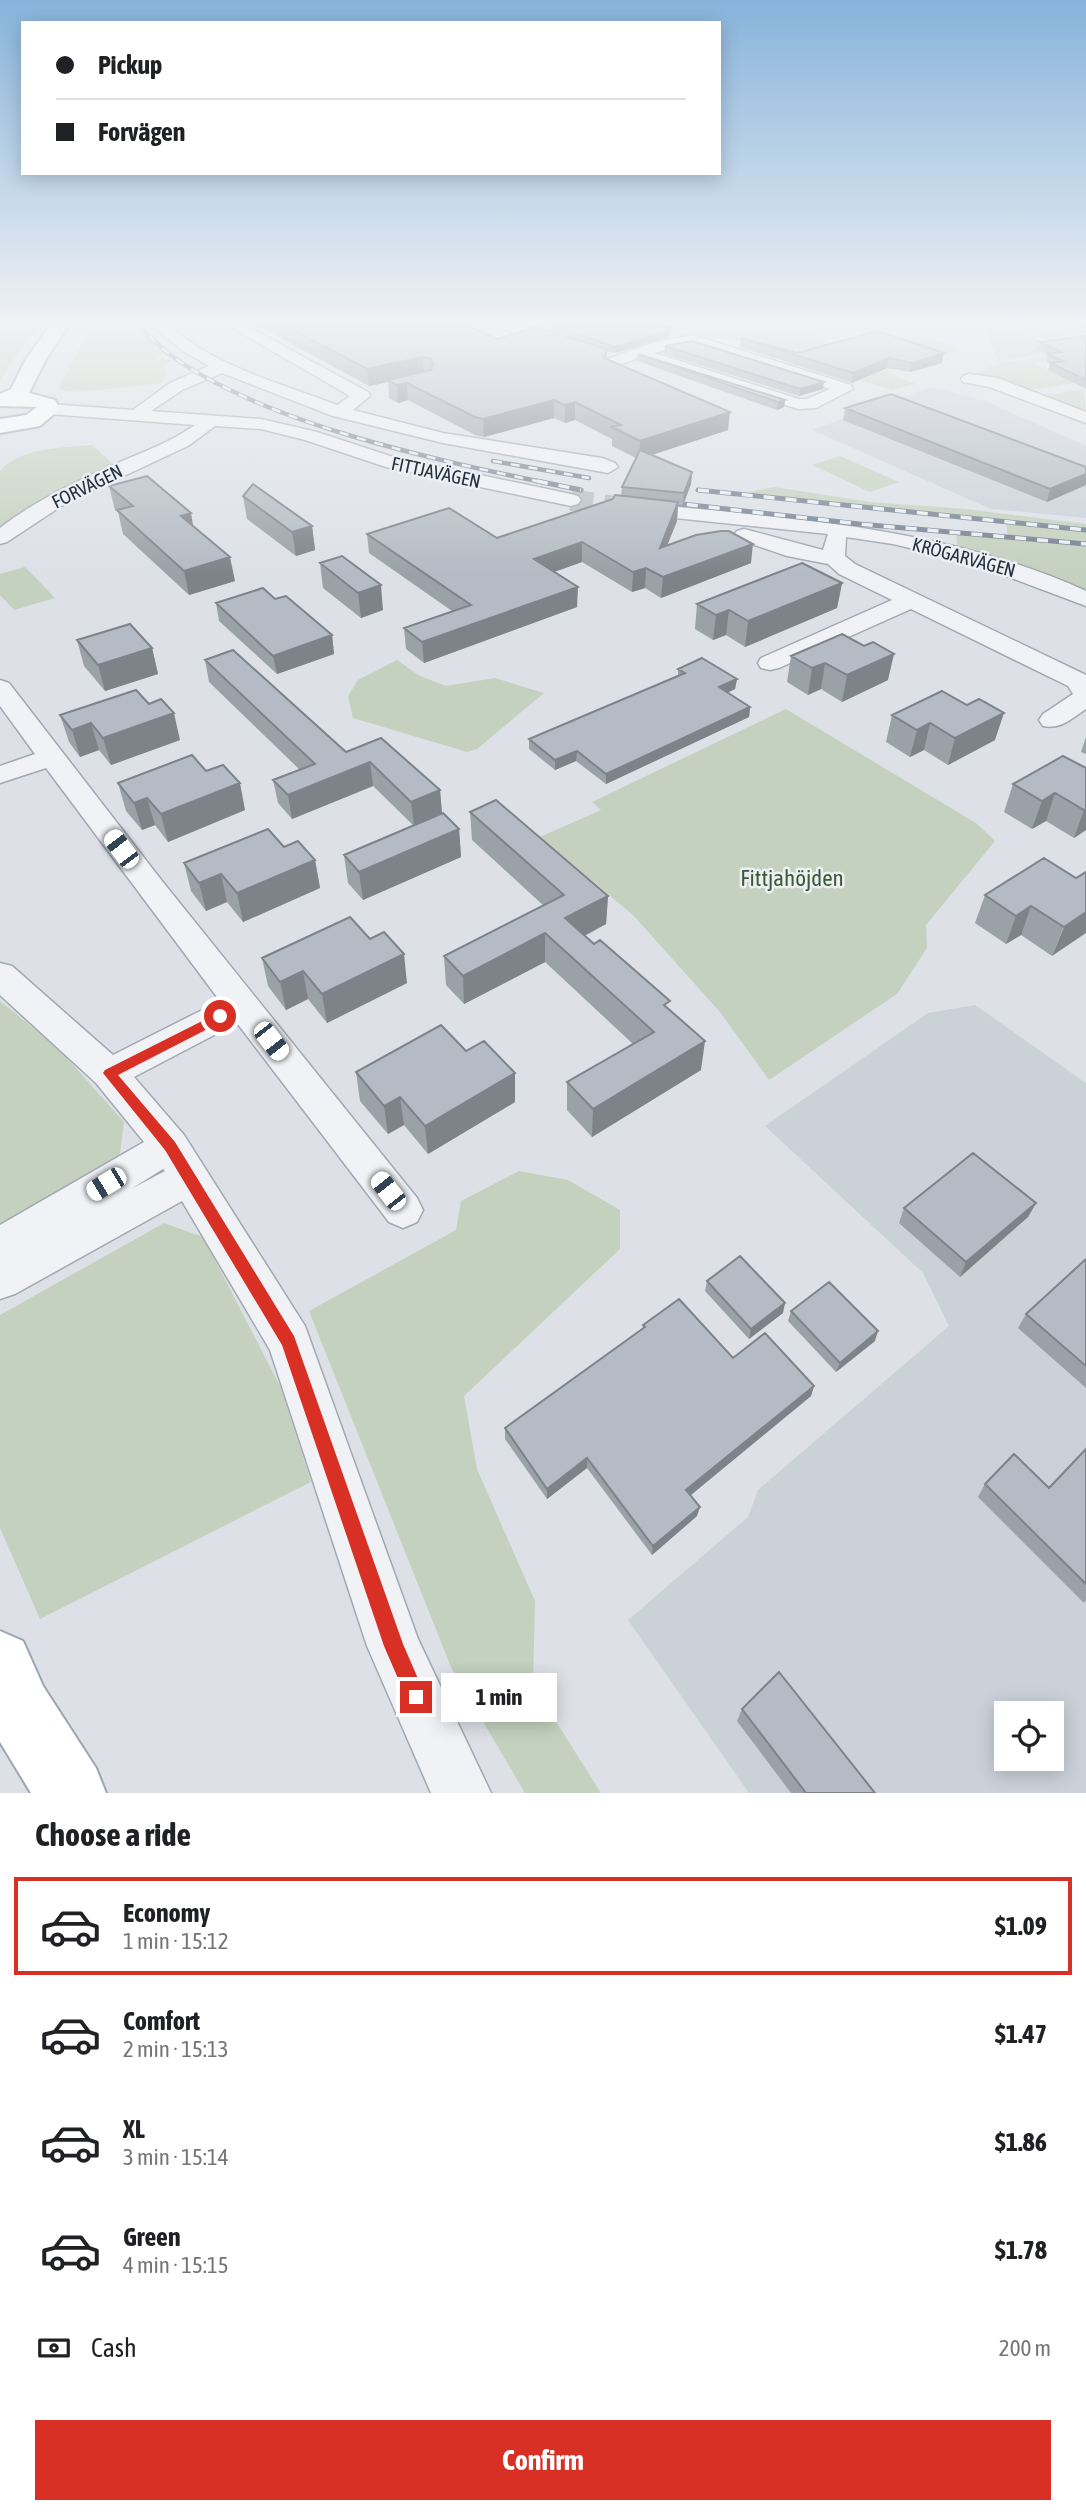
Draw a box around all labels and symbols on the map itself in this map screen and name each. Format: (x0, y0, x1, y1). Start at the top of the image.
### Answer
street label: FITTJAVÄGEN (389, 452, 483, 492)
street label: FORVÄGEN (48, 460, 126, 512)
street label: KRÖGARVÄGEN (910, 533, 1018, 581)
car (100, 826, 143, 872)
park label: Fittjahöjden (740, 865, 844, 891)
route start (204, 1000, 236, 1032)
car (250, 1018, 293, 1064)
car (83, 1164, 130, 1204)
car (367, 1168, 410, 1214)
callout: 1 min (440, 1672, 556, 1722)
route end (400, 1681, 432, 1713)

